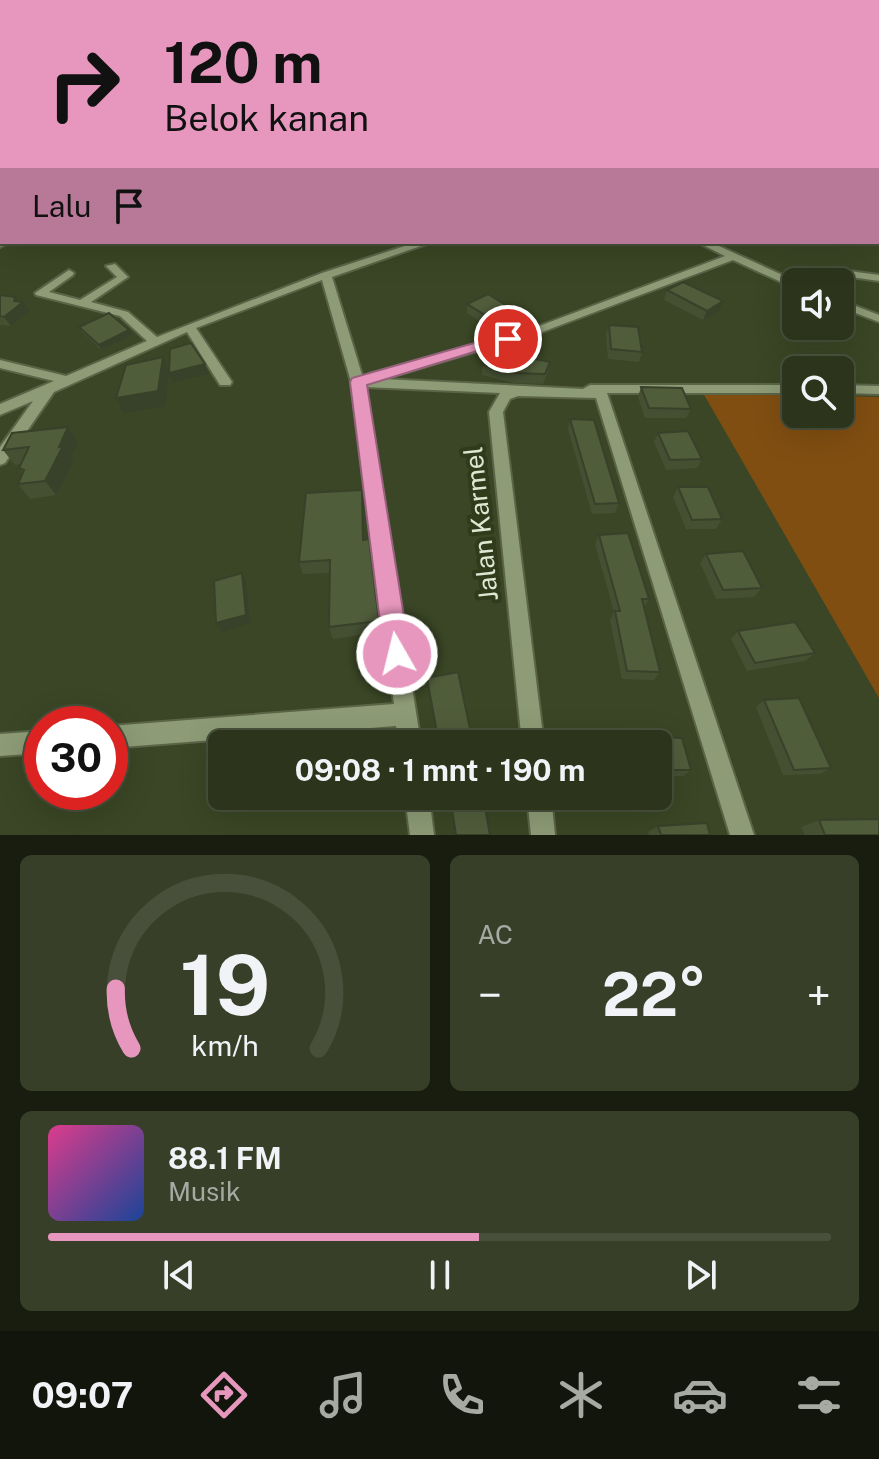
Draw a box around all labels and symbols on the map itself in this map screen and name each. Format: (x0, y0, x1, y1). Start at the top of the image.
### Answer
pin (474, 305, 542, 373)
street label: Jalan Karmel (457, 445, 504, 603)
position arrow (355, 612, 439, 696)
speed limit sign: 30 (24, 706, 128, 810)

